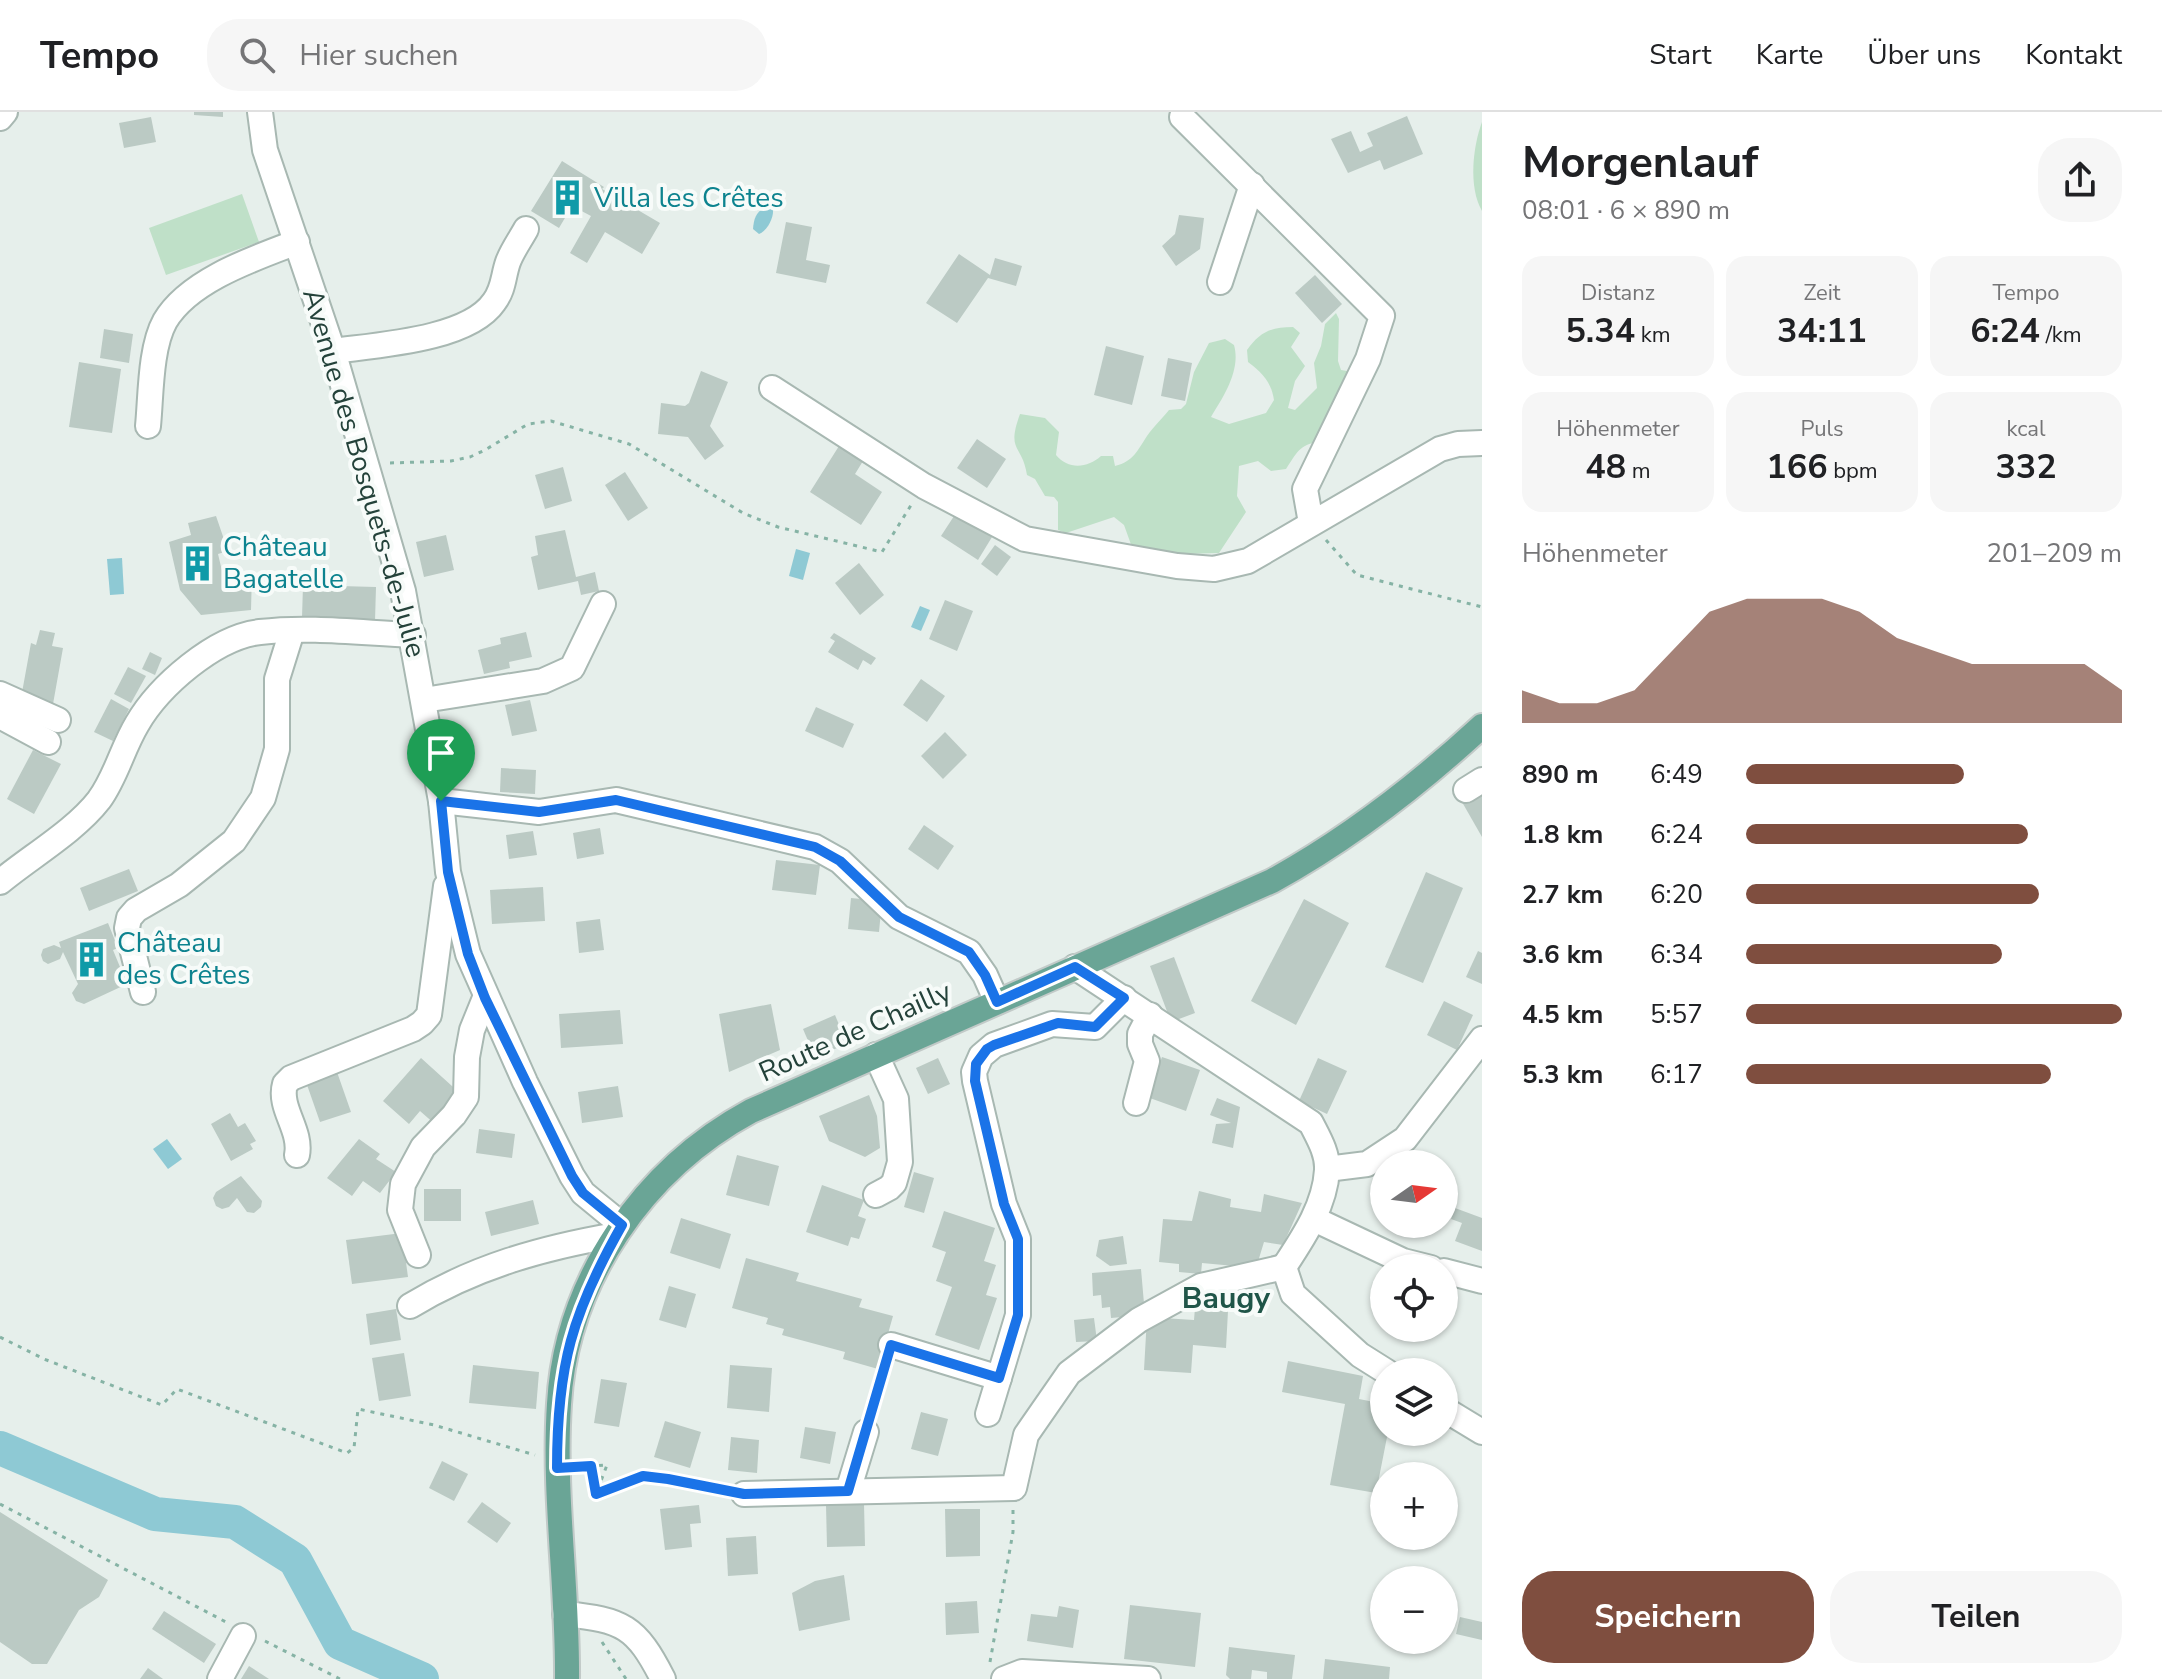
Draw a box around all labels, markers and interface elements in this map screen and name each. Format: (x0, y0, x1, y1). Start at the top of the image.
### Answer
search box (207, 19, 767, 91)
text: Tempo (40, 30, 159, 81)
icon: search (235, 33, 279, 77)
text: Hier suchen (299, 35, 459, 76)
text: Start (1649, 36, 1712, 74)
text: Karte (1756, 36, 1823, 74)
text: Über uns (1867, 36, 1981, 74)
text: Kontakt (2025, 36, 2122, 74)
text: Morgenlauf (1522, 133, 1758, 193)
button: share (2038, 138, 2122, 222)
building icon: Villa les Crêtes (549, 179, 587, 217)
place label: Villa les Crêtes (593, 179, 784, 217)
text: 08:01 · 6 × 890 m (1522, 193, 1730, 228)
text: Distanz (1581, 278, 1655, 308)
text: Zeit (1803, 278, 1841, 308)
text: Tempo (1992, 278, 2060, 308)
street label: Avenue des Bosquets-de-Julie (293, 284, 435, 662)
text: 5.34 (1565, 308, 1635, 354)
text: 34:11 (1777, 308, 1867, 354)
text: 6:24 (1970, 308, 2040, 354)
text: km (1635, 320, 1671, 350)
text: /km (2040, 320, 2082, 350)
text: Höhenmeter (1556, 414, 1680, 444)
text: Puls (1800, 414, 1844, 444)
text: kcal (2007, 414, 2046, 444)
text: 48 (1585, 444, 1626, 490)
text: 166 (1766, 444, 1828, 490)
text: 332 (1995, 444, 2057, 490)
text: m (1626, 456, 1651, 486)
text: bpm (1828, 456, 1878, 486)
place label: Château Bagatelle (223, 528, 344, 598)
text: Höhenmeter (1522, 536, 1668, 571)
text: 201–209 m (1986, 536, 2122, 571)
building icon: Château Bagatelle (178, 544, 216, 582)
pin (407, 719, 475, 801)
icon: arrive (419, 731, 463, 775)
text: 890 m (1522, 757, 1599, 792)
text: 6:49 (1650, 757, 1703, 792)
text: 1.8 km (1522, 817, 1603, 852)
text: 6:24 (1650, 817, 1703, 852)
text: 2.7 km (1522, 877, 1603, 912)
text: 6:20 (1650, 877, 1703, 912)
place label: Château des Crêtes (117, 924, 250, 994)
text: 3.6 km (1522, 937, 1603, 972)
text: 6:34 (1650, 937, 1703, 972)
building icon: Château des Crêtes (72, 940, 110, 978)
street label: Route de Chailly (753, 972, 958, 1091)
text: 4.5 km (1522, 997, 1603, 1032)
text: 5:57 (1650, 997, 1703, 1032)
text: 5.3 km (1522, 1057, 1603, 1092)
text: 6:17 (1650, 1057, 1703, 1092)
north arrow (1370, 1150, 1458, 1238)
map controls (1370, 1150, 1458, 1654)
button: locate (1370, 1254, 1458, 1342)
district label: Baugy (1182, 1278, 1270, 1319)
button: layers (1370, 1358, 1458, 1446)
button: + (1370, 1462, 1458, 1550)
button: − (1370, 1566, 1458, 1654)
button: Speichern (1522, 1571, 1814, 1663)
button: Teilen (1830, 1571, 2122, 1663)

